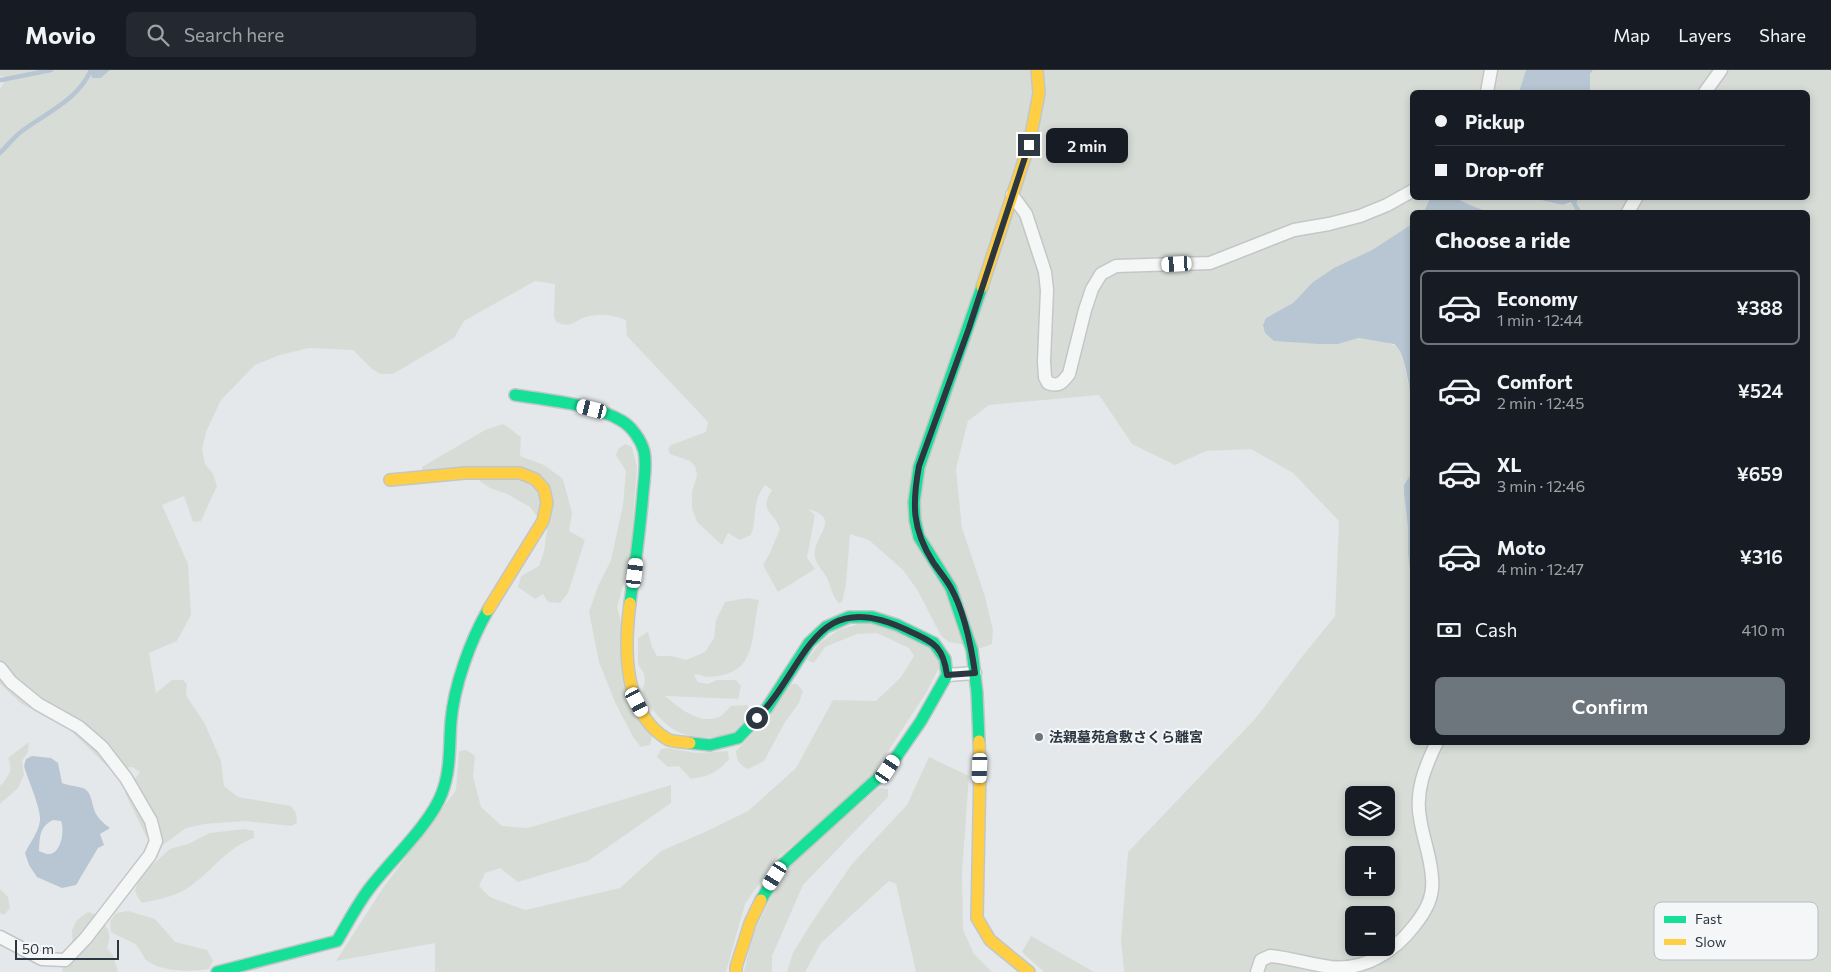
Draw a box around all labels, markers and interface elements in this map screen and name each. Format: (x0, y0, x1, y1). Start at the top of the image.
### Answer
search box (126, 12, 476, 57)
text: Movio (25, 20, 96, 49)
icon: search (144, 21, 172, 49)
text: Search here (184, 23, 284, 46)
text: Map (1613, 24, 1650, 46)
text: Layers (1678, 24, 1731, 46)
text: Share (1759, 24, 1806, 46)
text: Pickup (1465, 110, 1525, 133)
callout: 2 min (1046, 128, 1129, 162)
route end (1018, 134, 1040, 156)
text: 2 min (1067, 136, 1107, 155)
text: Drop-off (1465, 158, 1544, 181)
text: Choose a ride (1435, 226, 1570, 253)
car (1161, 256, 1192, 272)
icon: car (1437, 285, 1482, 330)
text: Economy (1497, 287, 1578, 310)
text: ¥388 (1737, 296, 1783, 319)
text: 1 min · 12:44 (1497, 310, 1583, 329)
icon: car (1437, 368, 1482, 413)
text: Comfort (1497, 370, 1573, 393)
text: ¥524 (1738, 379, 1783, 402)
text: 2 min · 12:45 (1497, 393, 1584, 412)
car (575, 398, 608, 420)
icon: car (1437, 451, 1482, 496)
text: XL (1497, 453, 1522, 476)
text: ¥659 (1737, 462, 1783, 485)
text: 3 min · 12:46 (1497, 476, 1585, 495)
icon: car (1437, 534, 1482, 579)
text: Moto (1497, 536, 1546, 559)
text: ¥316 (1740, 545, 1783, 568)
car (625, 557, 644, 589)
text: 4 min · 12:47 (1497, 559, 1584, 578)
icon: cash (1435, 616, 1463, 644)
text: Cash (1475, 618, 1517, 641)
text: 410 m (1742, 620, 1785, 639)
button: Confirm (1435, 677, 1785, 735)
car (623, 685, 650, 719)
route start (746, 707, 768, 729)
place label: 法親墓苑倉敷さくら離宮 (1049, 728, 1203, 745)
marker: 法親墓苑倉敷さくら離宮 (1033, 731, 1045, 743)
car (873, 752, 902, 786)
car (971, 753, 988, 783)
map controls (1345, 786, 1395, 956)
button: layers (1345, 786, 1395, 836)
button: + (1345, 846, 1395, 896)
car (760, 859, 789, 893)
legend (1654, 902, 1818, 960)
button: − (1345, 906, 1395, 956)
text: Fast (1695, 910, 1722, 927)
text: Slow (1695, 933, 1726, 950)
scale bar (15, 937, 119, 960)
text: 50 m (22, 940, 54, 957)

